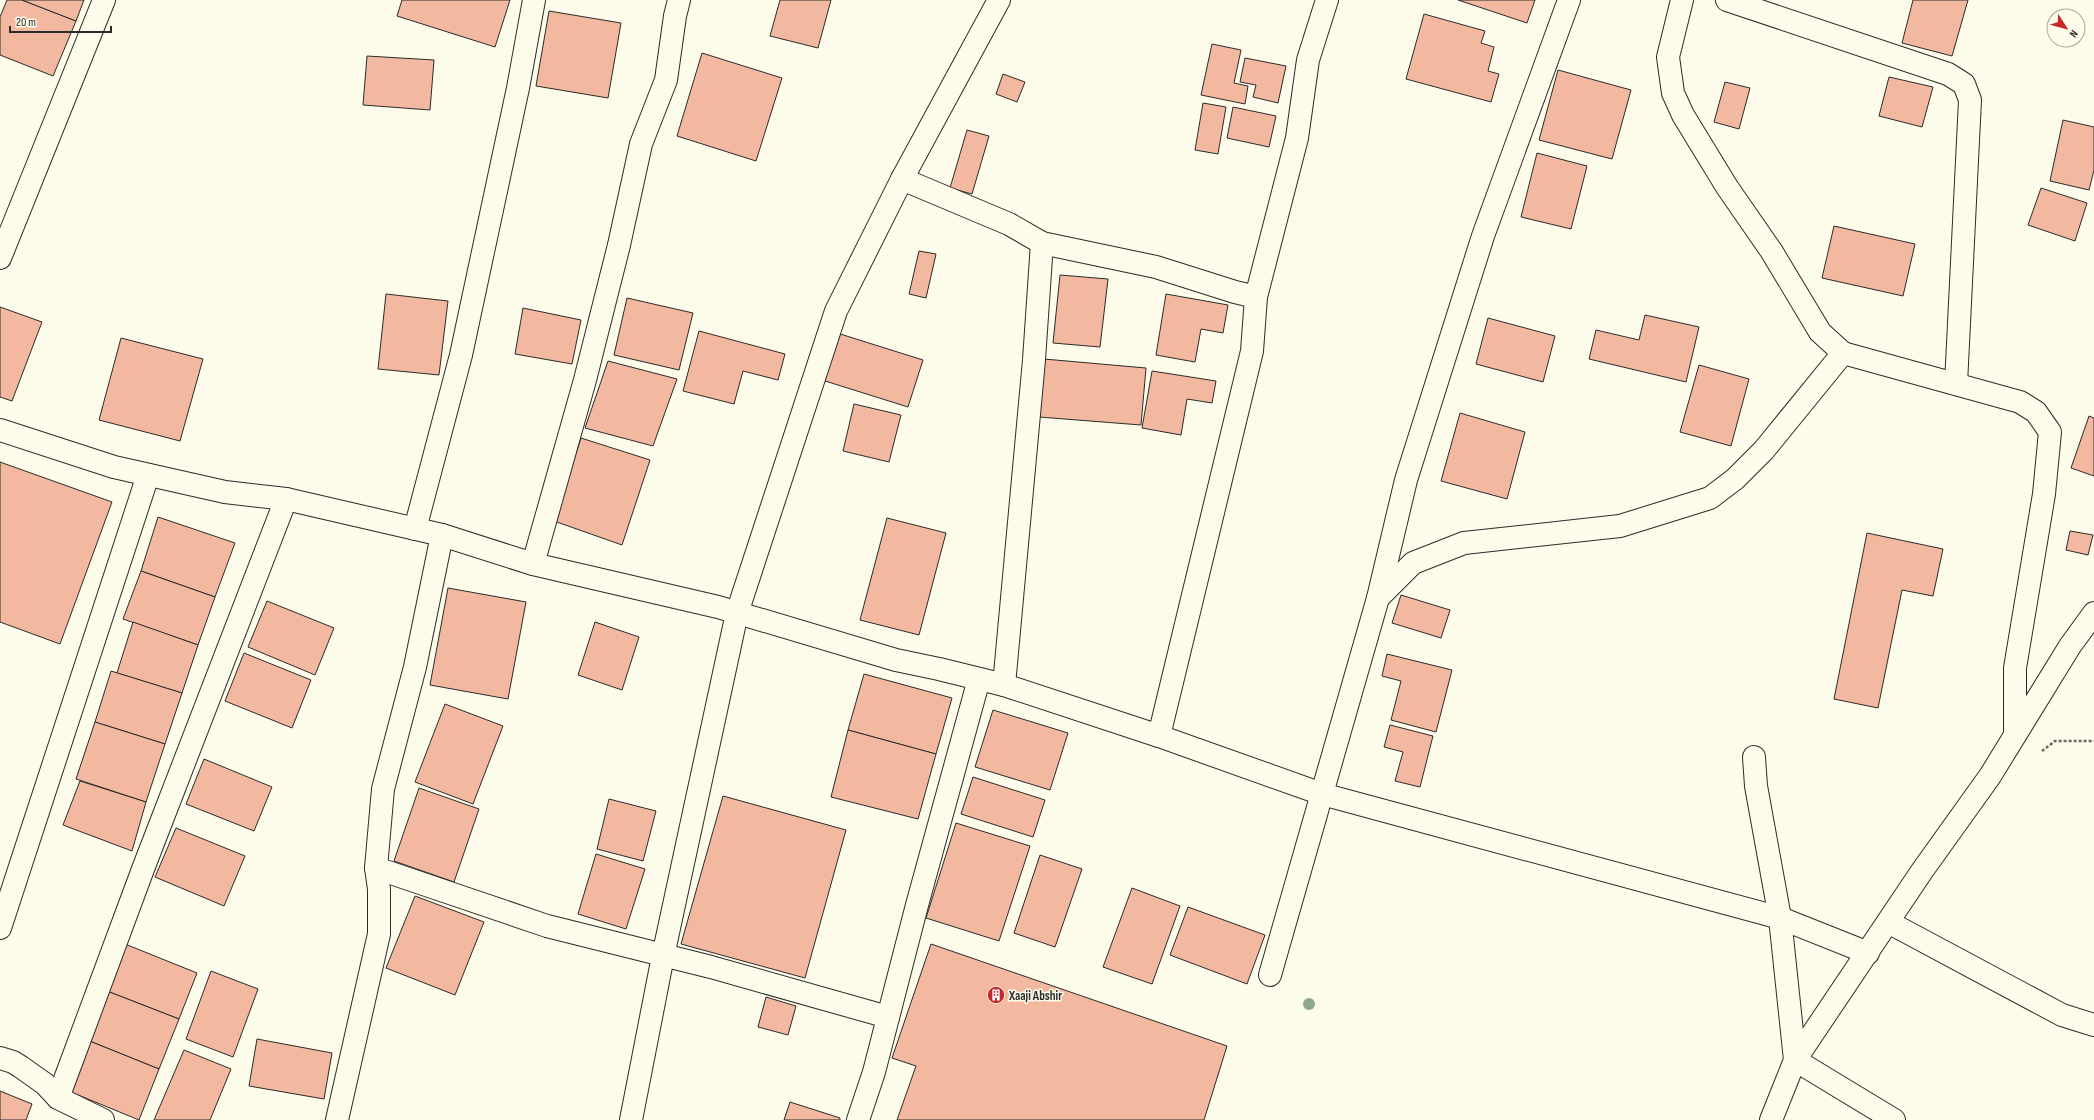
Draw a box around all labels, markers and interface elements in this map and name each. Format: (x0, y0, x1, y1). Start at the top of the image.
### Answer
scale bar (10, 8, 111, 34)
north arrow (2046, 8, 2086, 48)
text: 20 m (16, 15, 36, 30)
text: N (2067, 27, 2081, 40)
building icon: Xaaji Abshir (986, 985, 1006, 1005)
place label: Xaaji Abshir (1008, 988, 1062, 1004)

